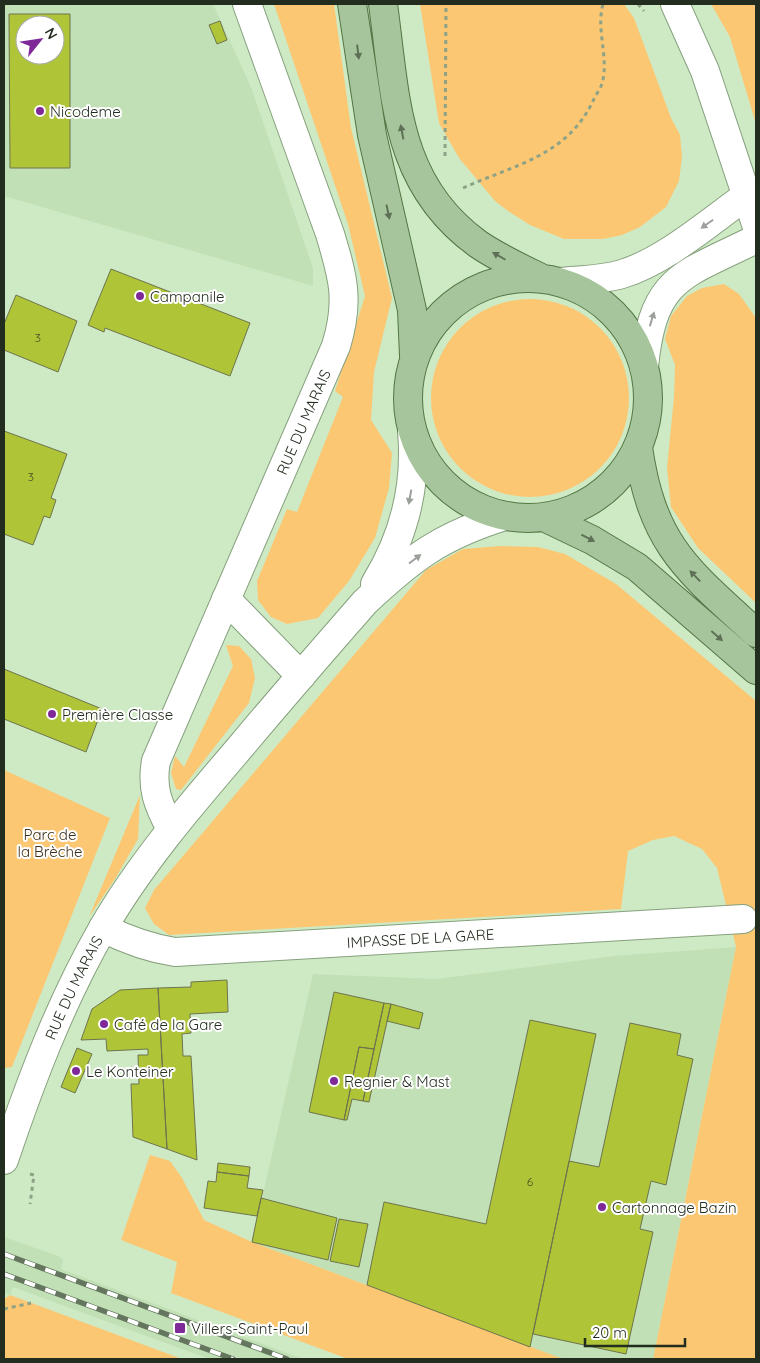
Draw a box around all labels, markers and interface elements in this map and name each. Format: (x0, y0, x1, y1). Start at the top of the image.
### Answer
north arrow (15, 15, 65, 65)
text: N (41, 25, 62, 42)
one-way arrow (355, 44, 363, 60)
place label: Nicodeme (50, 102, 121, 121)
marker: Nicodeme (34, 105, 46, 117)
one-way arrow (398, 125, 406, 140)
one-way arrow (384, 204, 392, 219)
one-way arrow (700, 219, 713, 229)
one-way arrow (492, 252, 506, 261)
place label: Campanile (150, 287, 224, 306)
marker: Campanile (134, 290, 146, 302)
one-way arrow (649, 312, 657, 327)
house number: 3 (35, 330, 41, 345)
street label: RUE DU MARAIS (272, 366, 334, 477)
house number: 3 (28, 469, 34, 484)
one-way arrow (405, 489, 413, 505)
one-way arrow (581, 534, 595, 542)
one-way arrow (408, 553, 421, 564)
one-way arrow (689, 571, 701, 583)
one-way arrow (710, 630, 723, 641)
place label: Première Classe (62, 705, 173, 724)
marker: Première Classe (46, 708, 58, 720)
park label: Parc de la Brèche (17, 825, 83, 861)
street label: IMPASSE DE LA GARE (346, 924, 495, 952)
street label: RUE DU MARAIS (40, 932, 106, 1042)
place label: Café de la Gare (114, 1015, 222, 1034)
marker: Café de la Gare (98, 1018, 110, 1030)
place label: Le Konteiner (86, 1062, 174, 1081)
marker: Le Konteiner (70, 1065, 82, 1077)
place label: Regnier & Mast (344, 1072, 450, 1091)
marker: Regnier & Mast (328, 1075, 340, 1087)
house number: 6 (527, 1174, 534, 1189)
place label: Cartonnage Bazin (612, 1198, 737, 1217)
marker: Cartonnage Bazin (596, 1201, 608, 1213)
scale bar (585, 1316, 685, 1348)
place label: Villers-Saint-Paul (191, 1319, 308, 1338)
marker: Villers-Saint-Paul (173, 1321, 187, 1335)
text: 20 m (592, 1323, 627, 1342)

